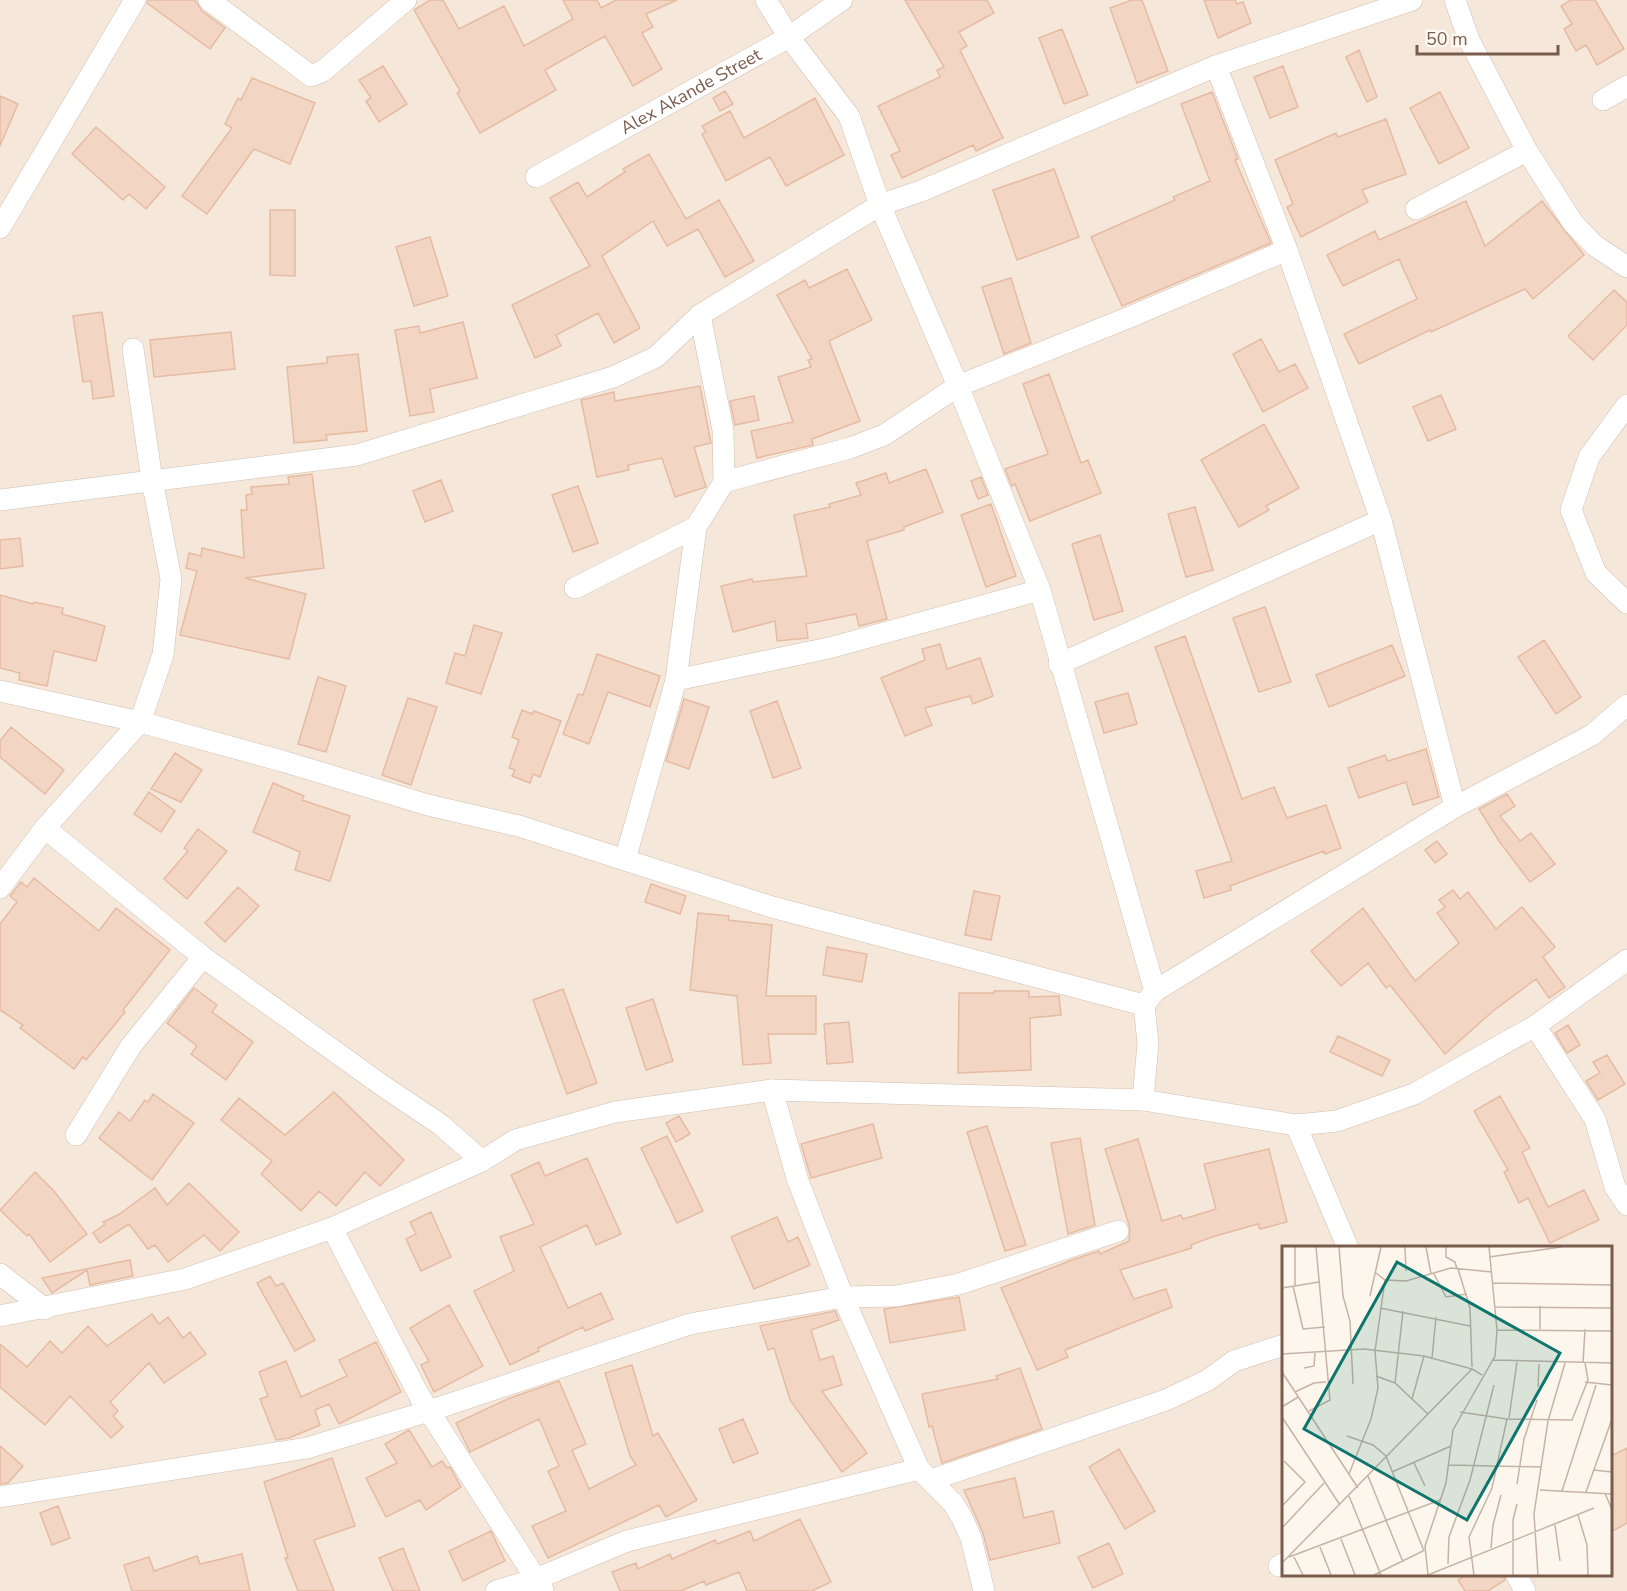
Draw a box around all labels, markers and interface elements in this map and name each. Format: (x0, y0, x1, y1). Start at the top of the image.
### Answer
scale bar (1417, 18, 1558, 56)
text: 50 m (1426, 27, 1468, 51)
street label: Alex Akande Street (616, 42, 766, 140)
inset map (1282, 1246, 1612, 1576)

